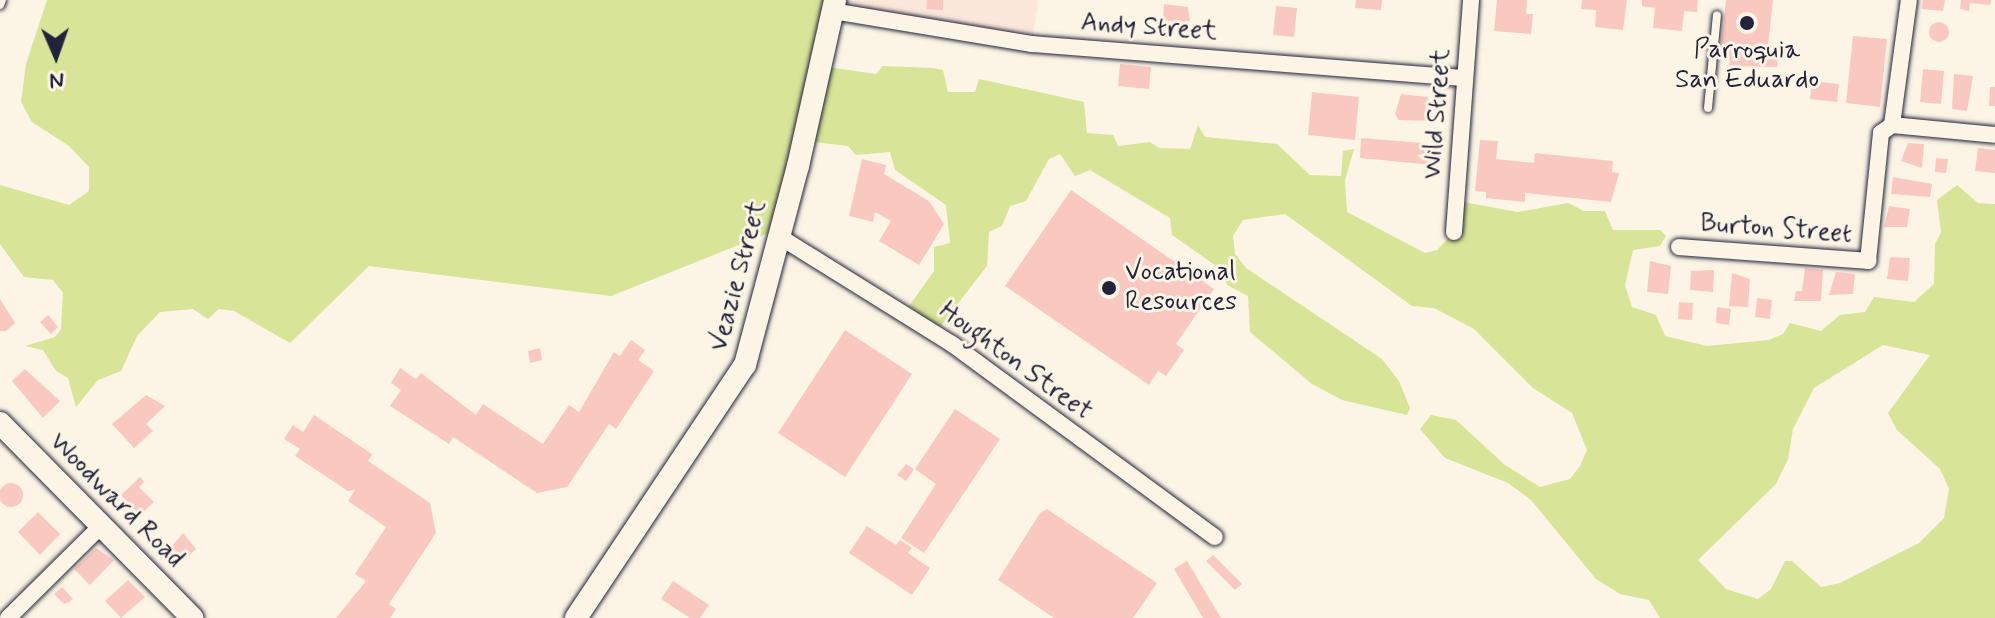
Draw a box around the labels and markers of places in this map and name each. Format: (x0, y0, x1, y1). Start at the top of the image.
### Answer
marker: Parroquia San Eduardo (1738, 14, 1756, 32)
place label: Parroquia San Eduardo (1679, 35, 1815, 96)
place label: Vocational Resources (1125, 257, 1237, 318)
marker: Vocational Resources (1100, 279, 1118, 297)

